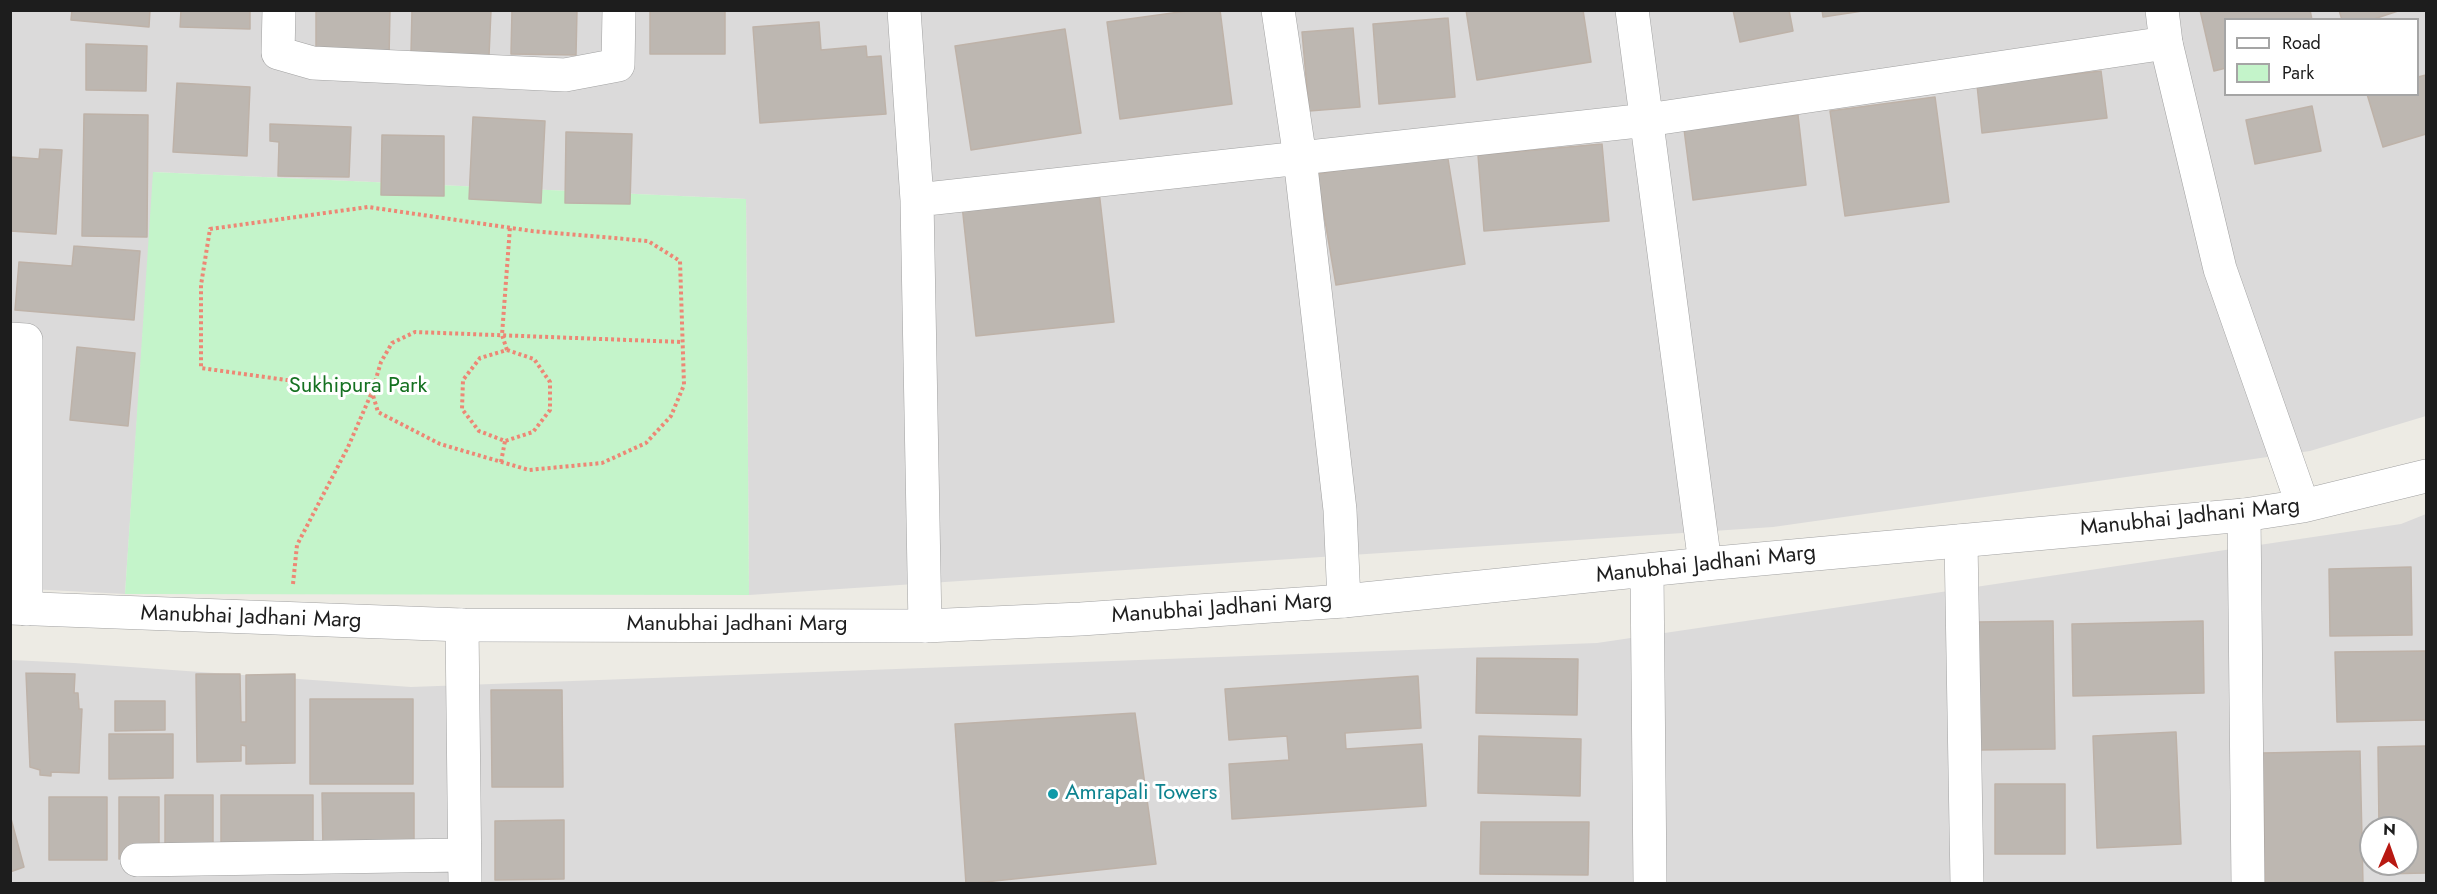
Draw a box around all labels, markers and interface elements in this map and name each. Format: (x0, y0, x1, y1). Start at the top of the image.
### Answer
legend (2224, 18, 2419, 96)
text: Road (2282, 30, 2321, 56)
text: Park (2282, 60, 2314, 86)
park label: Sukhipura Park (289, 374, 427, 400)
street label: Manubhai Jadhani Marg (2079, 493, 2301, 543)
street label: Manubhai Jadhani Marg (1595, 540, 1817, 590)
street label: Manubhai Jadhani Marg (1111, 588, 1333, 630)
street label: Manubhai Jadhani Marg (140, 601, 362, 635)
street label: Manubhai Jadhani Marg (626, 612, 848, 638)
place label: Amrapali Towers (1065, 781, 1217, 807)
marker: Amrapali Towers (1046, 787, 1060, 801)
north arrow (2359, 816, 2419, 876)
text: N (2383, 818, 2396, 841)

